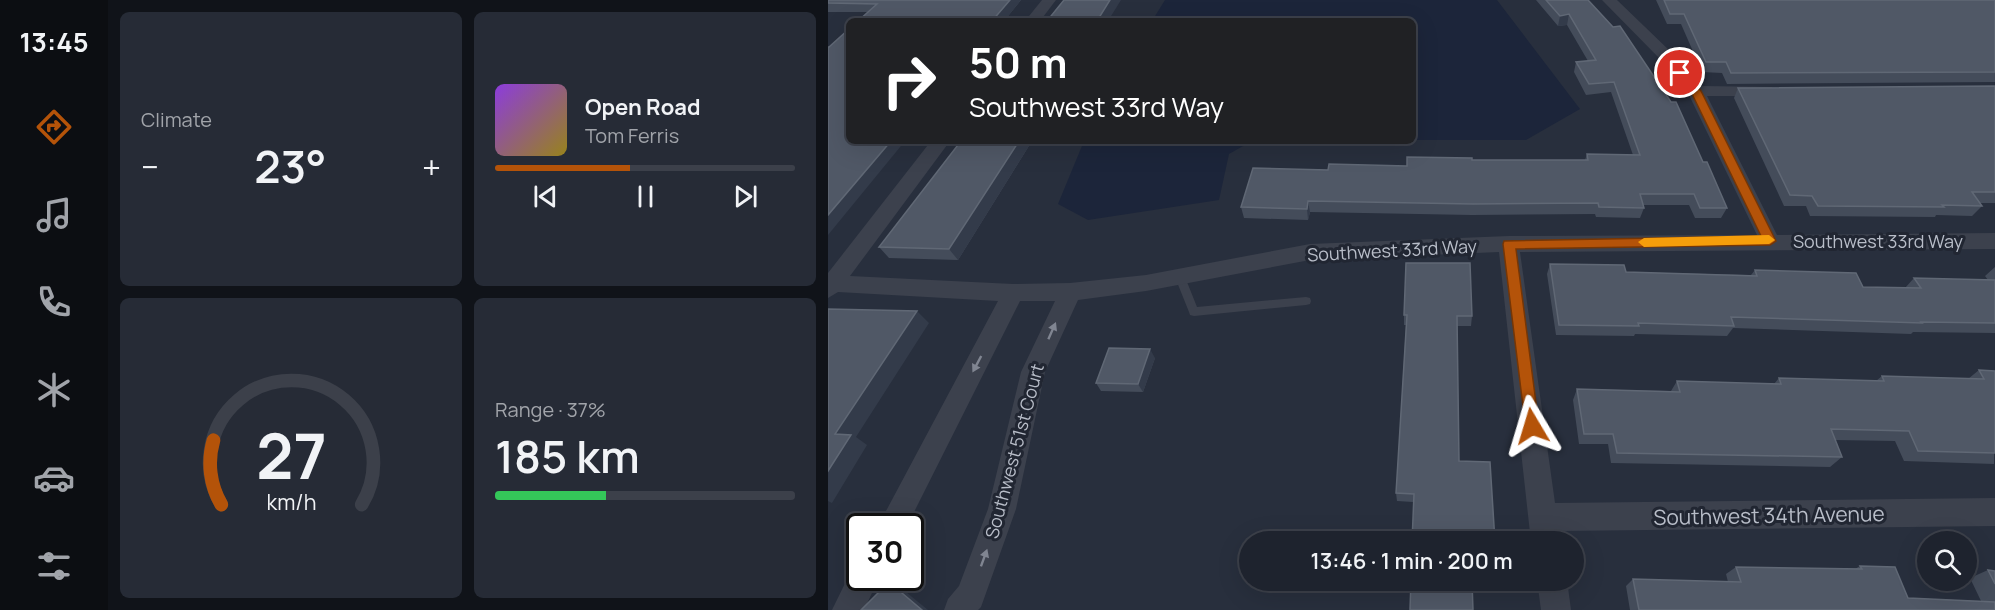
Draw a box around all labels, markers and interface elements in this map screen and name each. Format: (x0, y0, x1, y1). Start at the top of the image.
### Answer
text: 13:45 (19, 23, 89, 60)
text: 50 m (969, 33, 1067, 91)
icon: right (870, 42, 948, 120)
pin (1654, 47, 1705, 98)
icon: arrive (1663, 56, 1696, 89)
text: Southwest 33rd Way (969, 88, 1224, 125)
text: Open Road (585, 92, 700, 122)
icon: directions (33, 106, 75, 148)
text: Climate (141, 106, 212, 133)
text: Tom Ferris (585, 122, 679, 149)
text: 23° (254, 135, 327, 197)
text: − (141, 144, 159, 189)
text: + (422, 144, 441, 189)
icon: previous (529, 180, 562, 213)
icon: pause (629, 180, 662, 213)
icon: next (729, 180, 762, 213)
icon: music (33, 194, 75, 236)
street label: Southwest 33rd Way (1793, 229, 1964, 253)
street label: Southwest 33rd Way (1306, 234, 1478, 266)
icon: phone (33, 281, 75, 323)
one-way arrow (1047, 322, 1057, 340)
one-way arrow (972, 356, 982, 373)
street label: Southwest 51st Court (979, 361, 1049, 541)
icon: climate (33, 369, 75, 411)
position arrow (1500, 394, 1564, 458)
text: Range · 37% (495, 396, 606, 423)
text: 27 (256, 412, 326, 498)
text: 185 km (495, 425, 640, 487)
icon: car (33, 457, 75, 499)
text: km/h (266, 487, 316, 516)
street label: Southwest 34th Avenue (1653, 499, 1885, 531)
speed limit sign: 30 (846, 513, 924, 591)
map controls (1917, 531, 1977, 591)
button: search (1917, 531, 1977, 591)
icon: filters (33, 545, 75, 587)
text: 13:46 · 1 min · 200 m (1310, 546, 1513, 576)
one-way arrow (979, 548, 989, 566)

